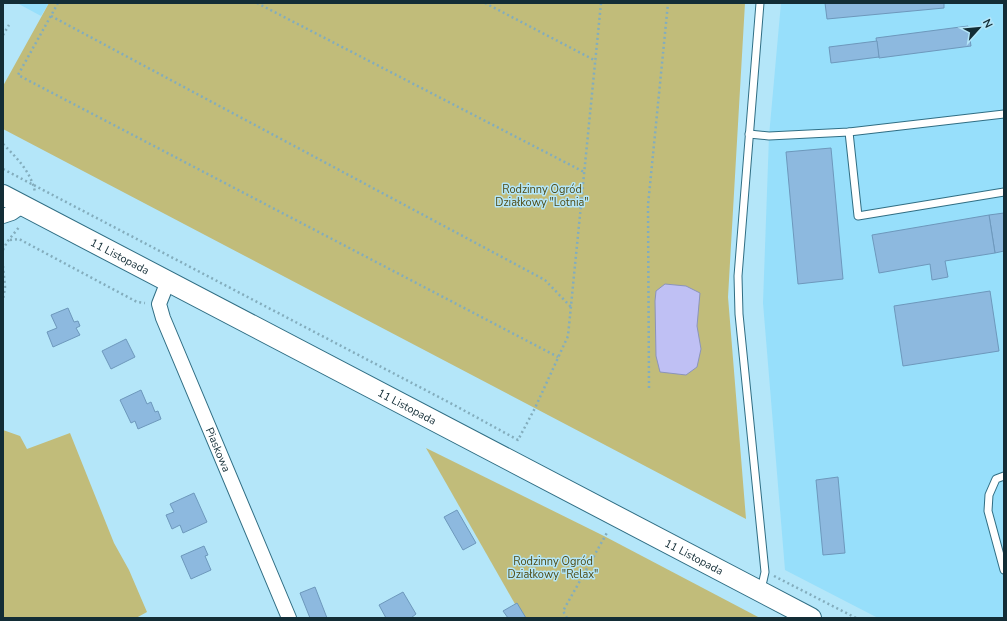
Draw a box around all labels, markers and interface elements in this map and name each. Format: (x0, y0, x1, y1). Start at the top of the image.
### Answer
north arrow (959, 8, 999, 48)
text: N (979, 17, 996, 31)
park label: Rodzinny Ogród Działkowy "Lotnia" (495, 182, 589, 210)
street label: 11 Listopada (88, 235, 152, 278)
street label: 11 Listopada (375, 385, 439, 429)
street label: Piaskowa (202, 425, 234, 475)
street label: 11 Listopada (662, 536, 726, 579)
park label: Rodzinny Ogród Działkowy "Relax" (508, 554, 598, 582)

